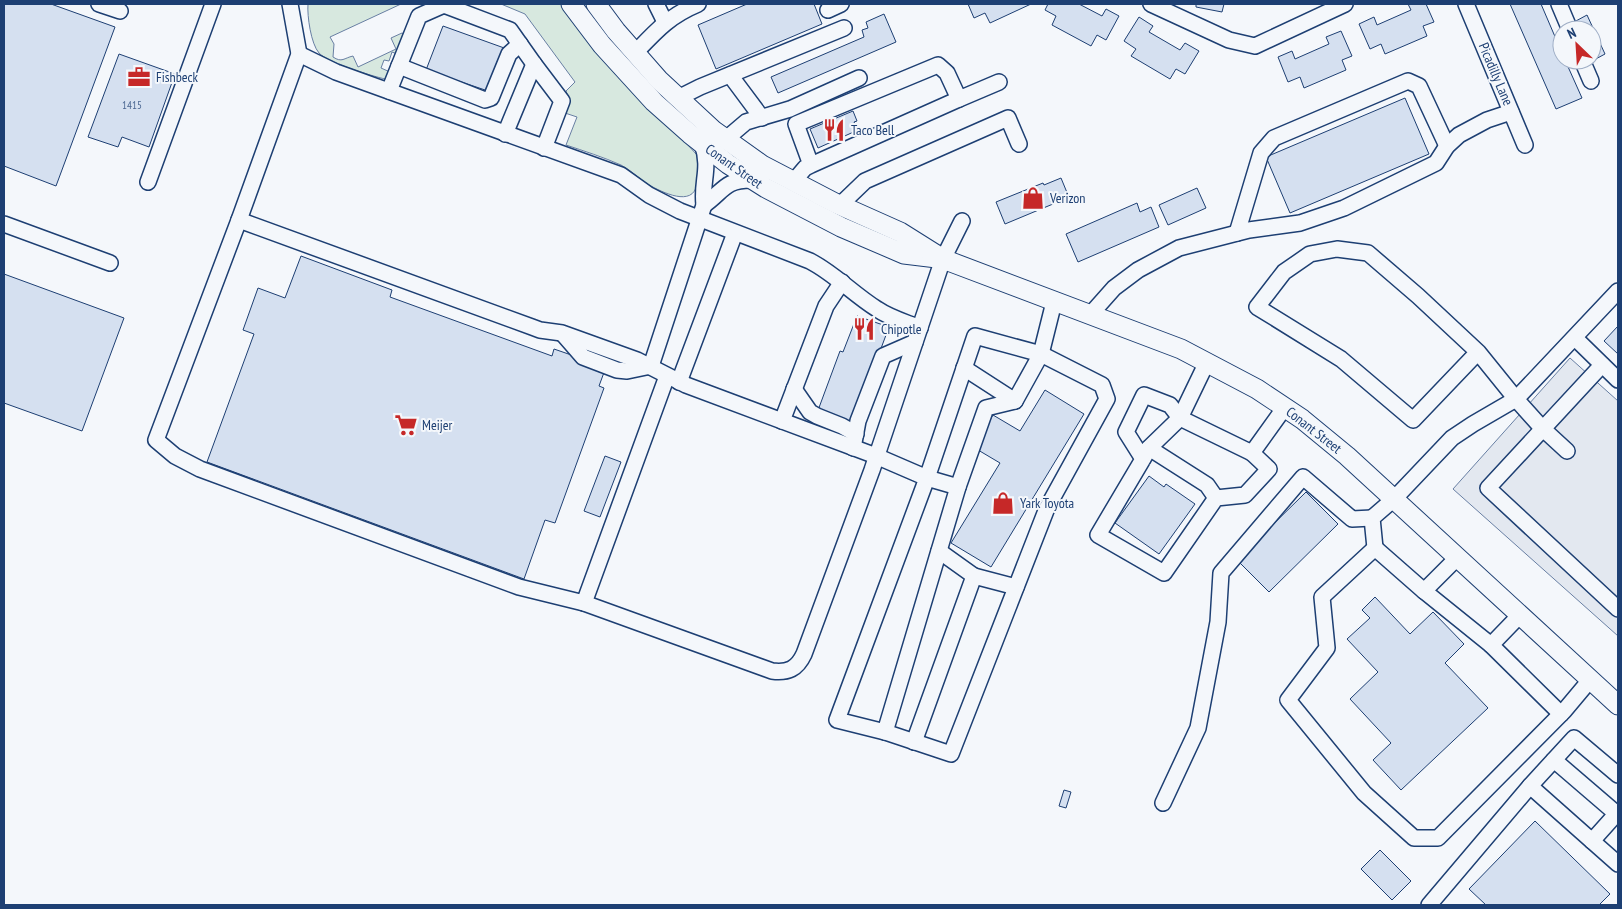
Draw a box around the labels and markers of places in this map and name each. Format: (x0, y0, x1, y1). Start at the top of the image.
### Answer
office icon: Fishbeck (126, 64, 152, 90)
place label: Fishbeck (156, 68, 198, 86)
restaurant icon: Taco Bell (821, 117, 847, 143)
place label: Taco Bell (851, 121, 895, 139)
shop icon: Verizon (1020, 185, 1046, 211)
place label: Verizon (1049, 189, 1086, 207)
restaurant icon: Chipotle (851, 316, 877, 342)
place label: Chipotle (881, 320, 922, 338)
supermarket icon: Meijer (393, 412, 419, 438)
place label: Meijer (422, 416, 453, 434)
shop icon: Yark Toyota (990, 490, 1016, 516)
place label: Yark Toyota (1020, 494, 1074, 512)

